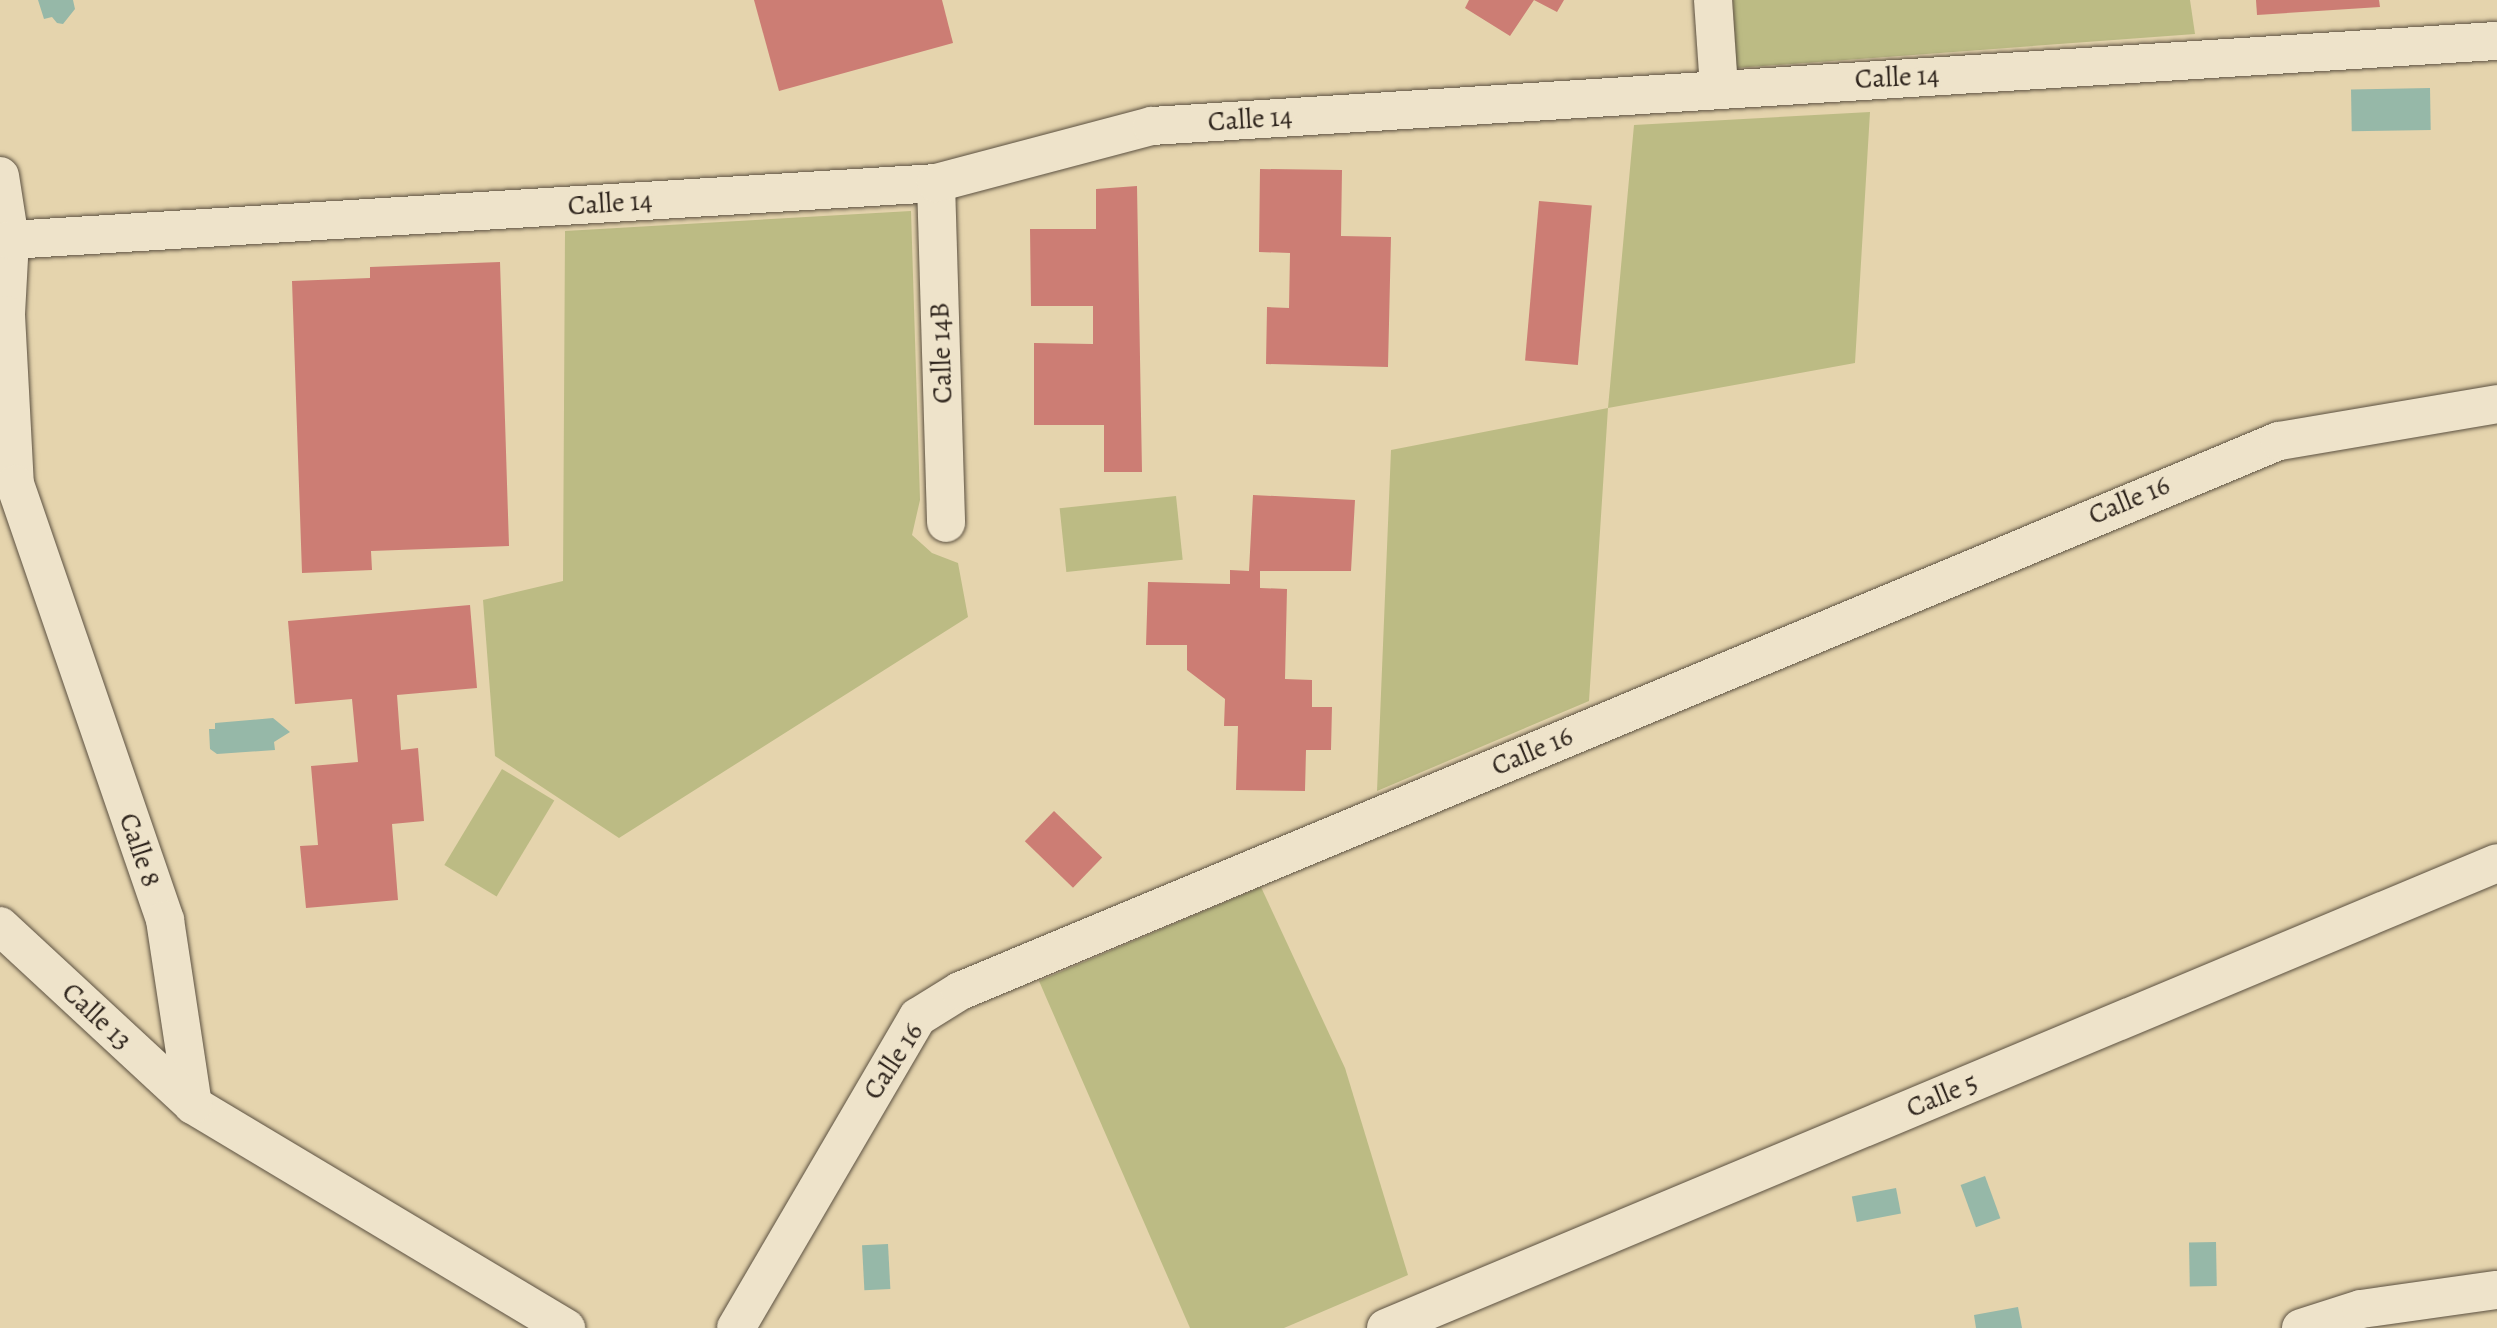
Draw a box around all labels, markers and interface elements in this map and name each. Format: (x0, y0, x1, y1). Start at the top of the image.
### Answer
street label: Calle 14 (1854, 58, 1940, 96)
street label: Calle 14 (1207, 99, 1293, 139)
street label: Calle 14 (567, 183, 653, 223)
street label: Calle 14B (922, 302, 960, 404)
street label: Calle 16 (2083, 468, 2175, 532)
street label: Calle 16 (1486, 719, 1578, 783)
street label: Calle 8 (112, 809, 168, 891)
street label: Calle 13 (55, 975, 139, 1057)
street label: Calle 16 (856, 1016, 930, 1106)
street label: Calle 5 (1901, 1065, 1983, 1125)

